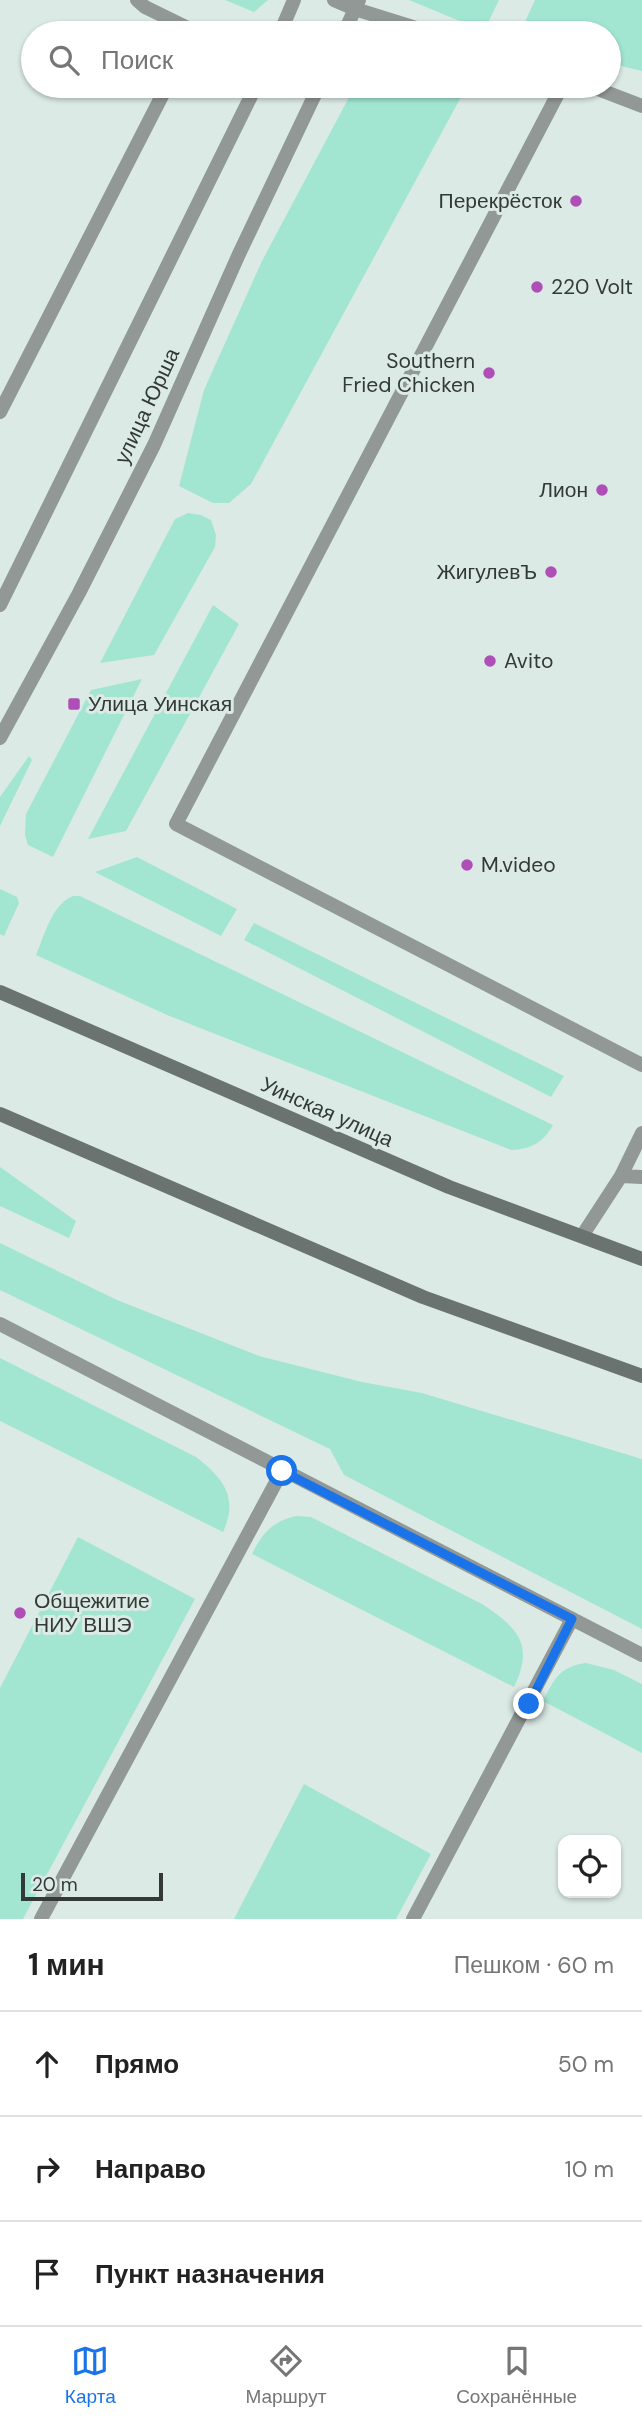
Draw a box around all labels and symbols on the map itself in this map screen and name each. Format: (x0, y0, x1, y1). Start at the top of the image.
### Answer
place label: Перекрёсток (439, 187, 563, 215)
marker: Перекрёсток (568, 193, 584, 209)
place label: 220 Volt (551, 273, 633, 301)
marker: 220 Volt (529, 279, 545, 295)
street label: улица Юрша (108, 343, 186, 468)
place label: Southern Fried Chicken (342, 347, 475, 399)
marker: Southern Fried Chicken (481, 365, 497, 381)
place label: Лион (539, 476, 588, 504)
marker: Лион (594, 482, 610, 498)
place label: ЖигулевЪ (436, 558, 537, 586)
marker: ЖигулевЪ (543, 564, 559, 580)
place label: Avito (504, 647, 553, 675)
marker: Avito (482, 653, 498, 669)
place label: Улица Уинская (88, 690, 232, 718)
marker: Улица Уинская (66, 696, 82, 712)
place label: M.video (481, 851, 556, 879)
marker: M.video (459, 857, 475, 873)
street label: Уинская улица (256, 1070, 398, 1154)
route start (266, 1455, 297, 1486)
place label: Общежитие НИУ ВШЭ (34, 1587, 150, 1639)
marker: Общежитие НИУ ВШЭ (12, 1605, 28, 1621)
route end (513, 1688, 544, 1719)
scale bar (21, 1870, 163, 1902)

